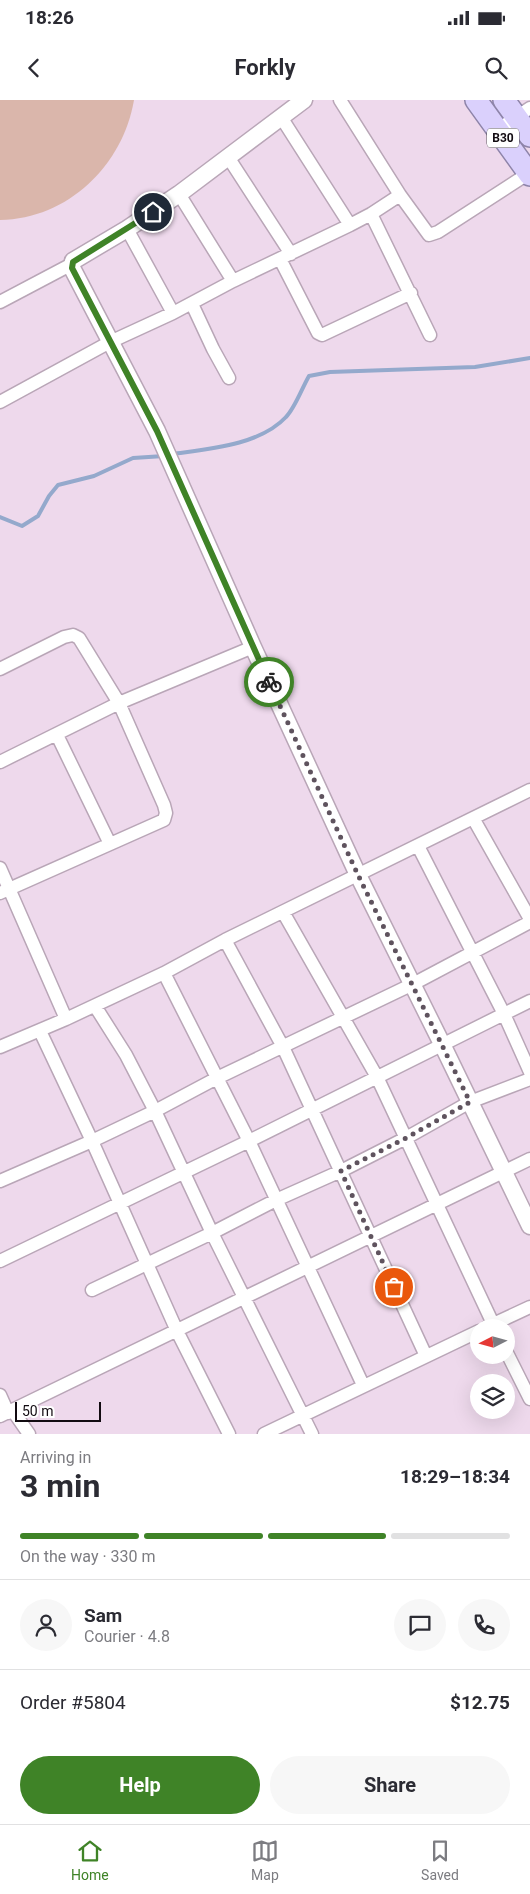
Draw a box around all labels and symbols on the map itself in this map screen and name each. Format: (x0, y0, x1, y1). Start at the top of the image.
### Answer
road number: B30 (487, 128, 519, 148)
pin (132, 191, 174, 233)
courier (244, 657, 294, 707)
pin (373, 1266, 415, 1308)
north arrow (470, 1319, 515, 1364)
scale bar (15, 1399, 101, 1422)

